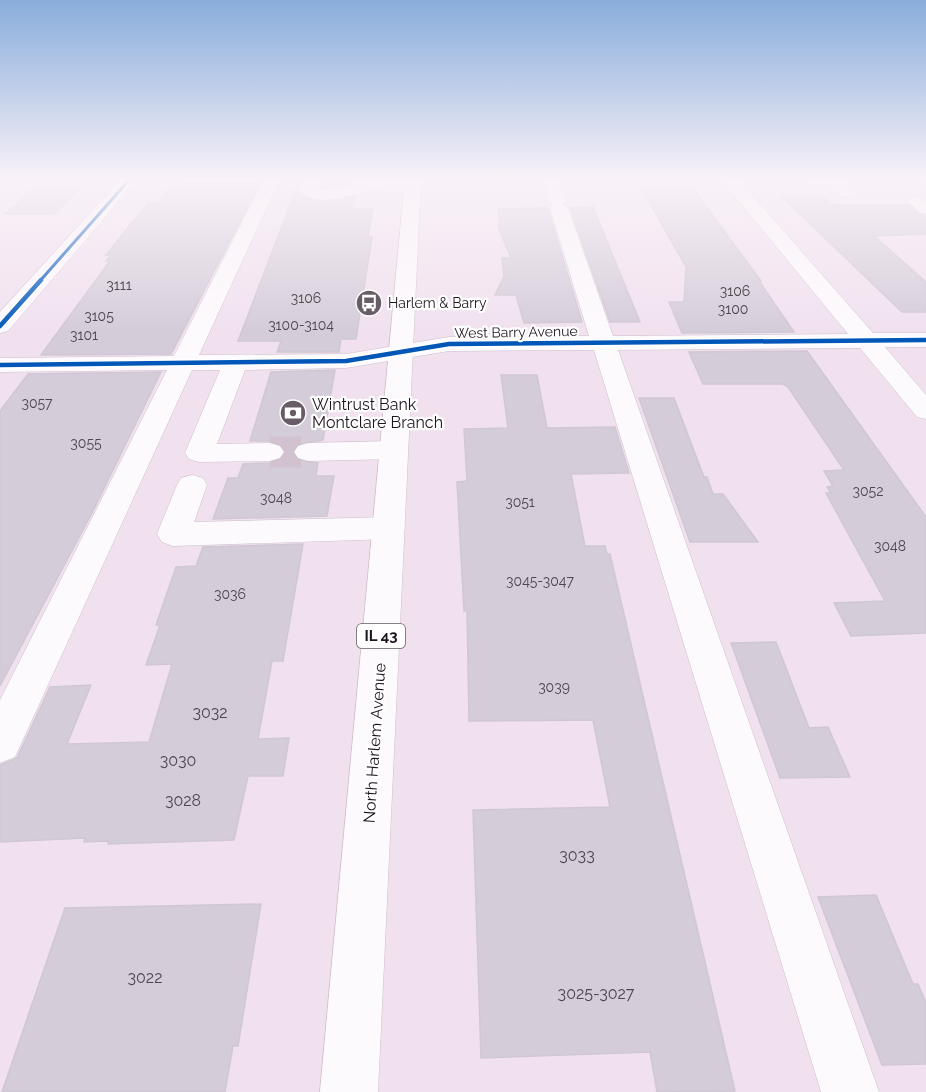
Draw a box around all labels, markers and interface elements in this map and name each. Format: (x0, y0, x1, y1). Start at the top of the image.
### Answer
house number: 3111 (106, 277, 132, 293)
house number: 3106 (720, 283, 750, 299)
bus stop icon: Harlem & Barry (354, 288, 384, 318)
house number: 3106 (291, 290, 321, 306)
place label: Harlem & Barry (388, 295, 487, 311)
house number: 3100 (718, 301, 748, 317)
house number: 3105 (84, 308, 114, 324)
house number: 3100-3104 (268, 317, 334, 333)
street label: West Barry Avenue (454, 323, 578, 341)
house number: 3101 (70, 327, 98, 343)
house number: 3057 (21, 395, 53, 411)
place label: Wintrust Bank Montclare Branch (312, 395, 443, 432)
bank icon: Wintrust Bank Montclare Branch (278, 398, 308, 428)
house number: 3055 (70, 435, 102, 451)
house number: 3052 (853, 483, 883, 499)
house number: 3048 (260, 490, 292, 506)
house number: 3051 (505, 494, 535, 510)
house number: 3048 (874, 538, 906, 554)
house number: 3045-3047 (506, 573, 574, 589)
house number: 3036 (214, 586, 246, 602)
road number: IL 43 (357, 624, 405, 648)
street label: North Harlem Avenue (359, 662, 390, 824)
house number: 3039 (538, 679, 570, 695)
house number: 3032 (192, 703, 228, 722)
house number: 3030 (160, 751, 196, 770)
house number: 3028 (165, 791, 201, 810)
house number: 3033 (559, 846, 595, 865)
house number: 3022 (127, 968, 163, 987)
house number: 3025-3027 (558, 984, 635, 1003)

